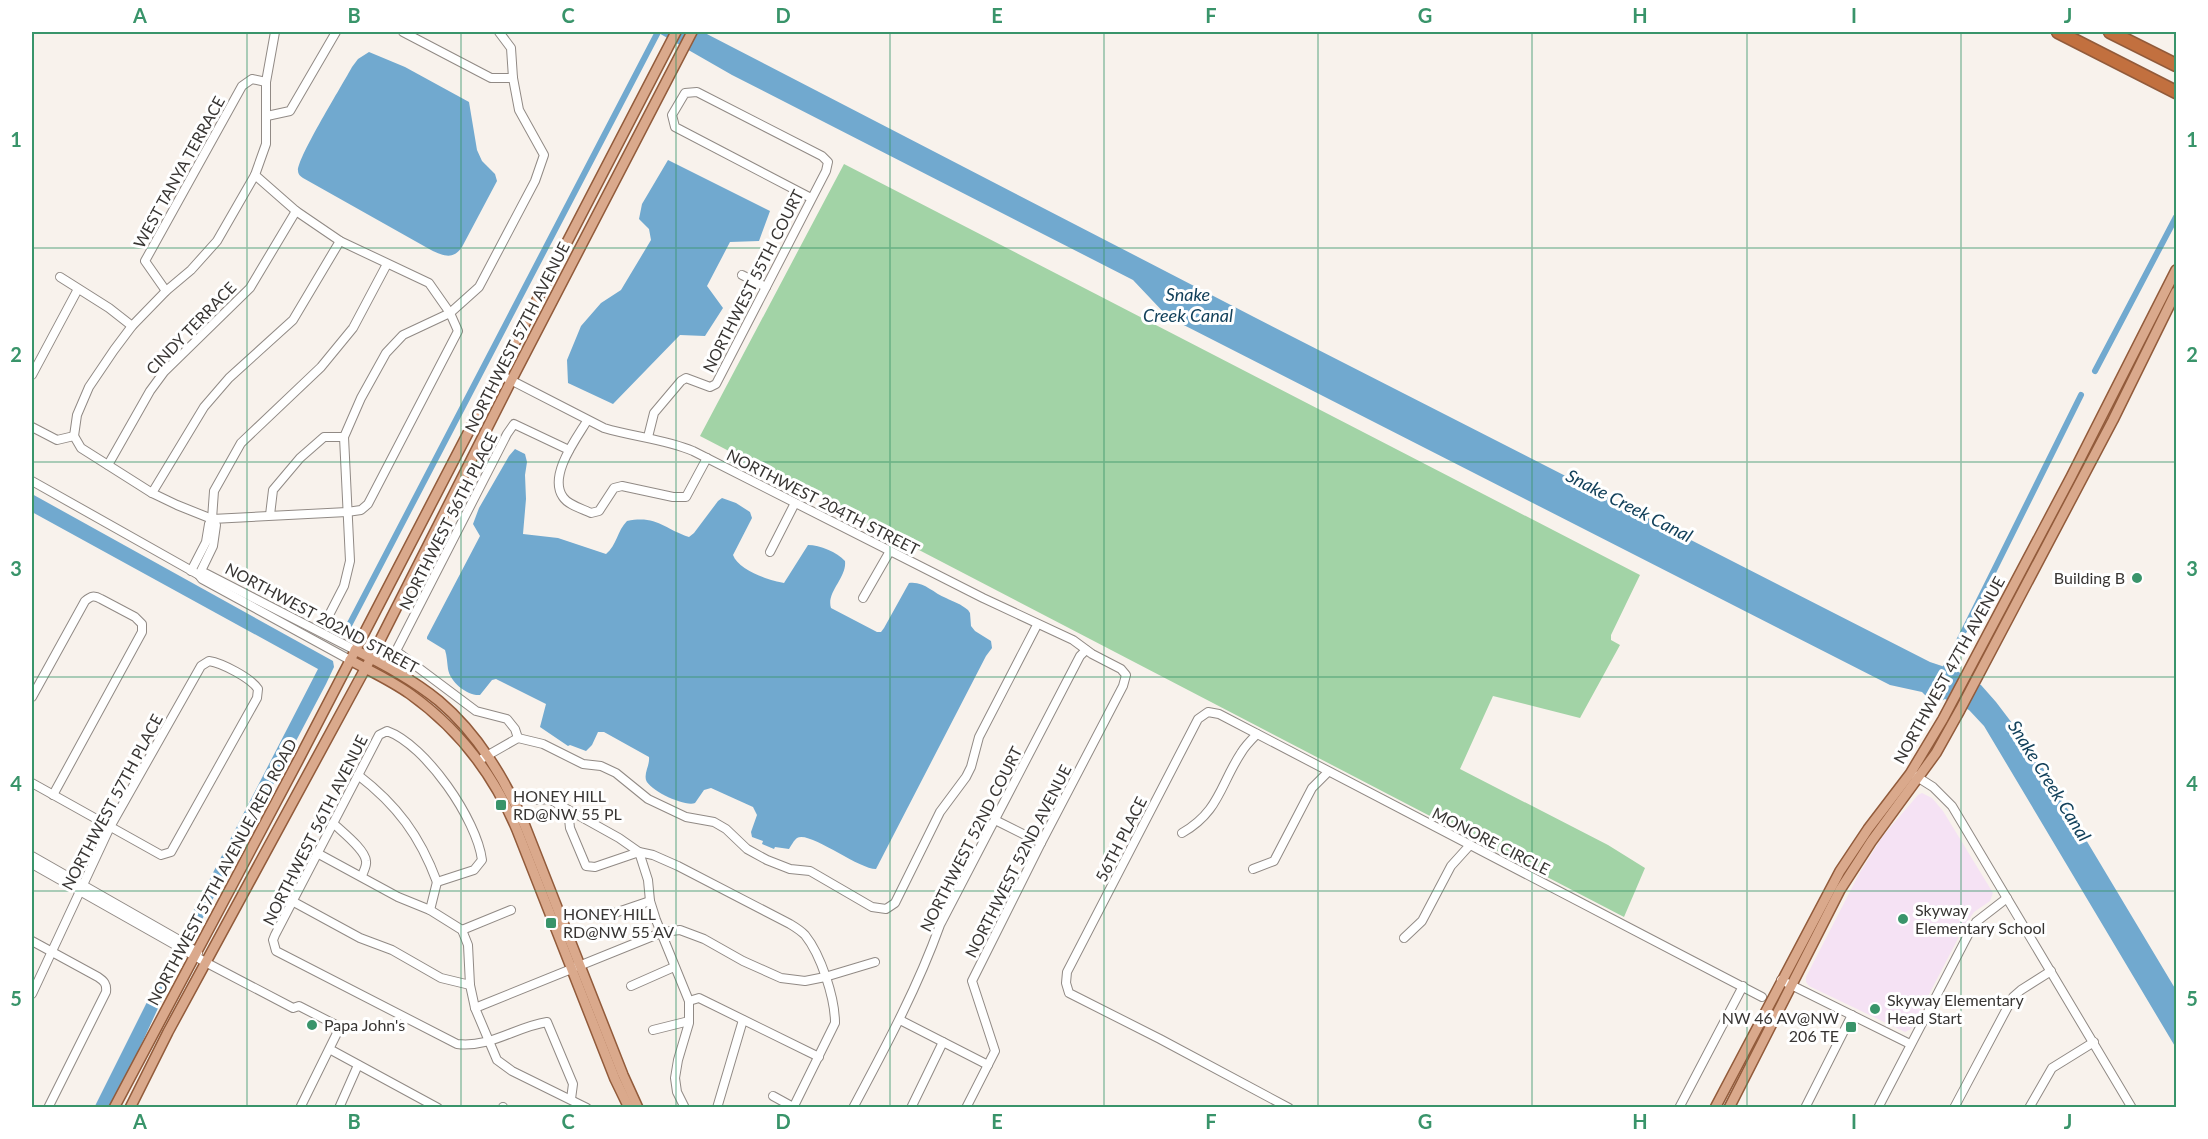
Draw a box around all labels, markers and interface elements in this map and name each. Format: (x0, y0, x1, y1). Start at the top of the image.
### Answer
text: A (132, 3, 147, 27)
text: B (347, 3, 361, 27)
text: C (561, 3, 575, 27)
text: D (775, 3, 791, 27)
text: E (991, 3, 1003, 27)
text: F (1205, 3, 1217, 27)
text: G (1418, 3, 1432, 27)
text: H (1632, 3, 1648, 27)
text: I (1851, 3, 1857, 27)
text: J (2064, 3, 2072, 27)
street label: WEST TANYA TERRACE (129, 93, 228, 251)
text: 1 (10, 127, 22, 151)
text: 1 (2186, 127, 2198, 151)
street label: NORTHWEST 55TH COURT (698, 186, 807, 375)
street label: NORTHWEST 57TH AVENUE (460, 238, 573, 435)
street label: CINDY TERRACE (142, 277, 240, 378)
water label: Snake Creek Canal (1143, 283, 1233, 326)
text: 2 (10, 342, 22, 366)
text: 2 (2186, 342, 2198, 366)
street label: NORTHWEST 56TH PLACE (394, 429, 501, 613)
street label: NORTHWEST 204TH STREET (724, 445, 923, 559)
water label: Snake Creek Canal (1563, 464, 1696, 546)
text: 3 (10, 556, 22, 580)
text: 3 (2186, 556, 2198, 580)
street label: NORTHWEST 202ND STREET (222, 558, 423, 677)
place label: Building B (2054, 568, 2125, 587)
marker: Building B (2130, 571, 2144, 585)
street label: NORTHWEST 47TH AVENUE (1889, 573, 2008, 767)
street label: NORTHWEST 57TH PLACE (57, 711, 166, 893)
water label: Snake Creek Canal (2004, 716, 2096, 845)
street label: NORTHWEST 56TH AVENUE (258, 731, 371, 928)
street label: NORTHWEST 57TH AVENUE/RED ROAD (143, 735, 300, 1008)
street label: NORTHWEST 52ND COURT (916, 743, 1026, 934)
street label: NORTHWEST 52ND AVENUE (961, 761, 1075, 960)
text: 4 (10, 771, 22, 795)
text: 4 (2186, 771, 2198, 795)
place label: HONEY HILL RD@NW 55 PL (513, 786, 622, 823)
street label: 56TH PLACE (1091, 793, 1150, 884)
marker: HONEY HILL RD@NW 55 PL (494, 798, 508, 812)
street label: MONORE CIRCLE (1429, 803, 1553, 878)
place label: Skyway Elementary School (1915, 900, 2045, 937)
place label: HONEY HILL RD@NW 55 AV (563, 904, 674, 941)
marker: Skyway Elementary School (1896, 912, 1910, 926)
marker: HONEY HILL RD@NW 55 AV (544, 916, 558, 930)
text: 5 (10, 986, 22, 1010)
text: 5 (2186, 986, 2198, 1010)
place label: Skyway Elementary Head Start (1887, 990, 2024, 1027)
marker: Skyway Elementary Head Start (1868, 1002, 1882, 1016)
place label: NW 46 AV@NW 206 TE (1722, 1008, 1839, 1045)
place label: Papa John's (324, 1015, 405, 1034)
marker: Papa John's (305, 1018, 319, 1032)
marker: NW 46 AV@NW 206 TE (1844, 1020, 1858, 1034)
text: A (132, 1109, 147, 1133)
text: B (347, 1109, 361, 1133)
text: C (561, 1109, 575, 1133)
text: D (775, 1109, 791, 1133)
text: E (991, 1109, 1003, 1133)
text: F (1205, 1109, 1217, 1133)
text: G (1418, 1109, 1432, 1133)
text: H (1632, 1109, 1648, 1133)
text: I (1851, 1109, 1857, 1133)
text: J (2064, 1109, 2072, 1133)

